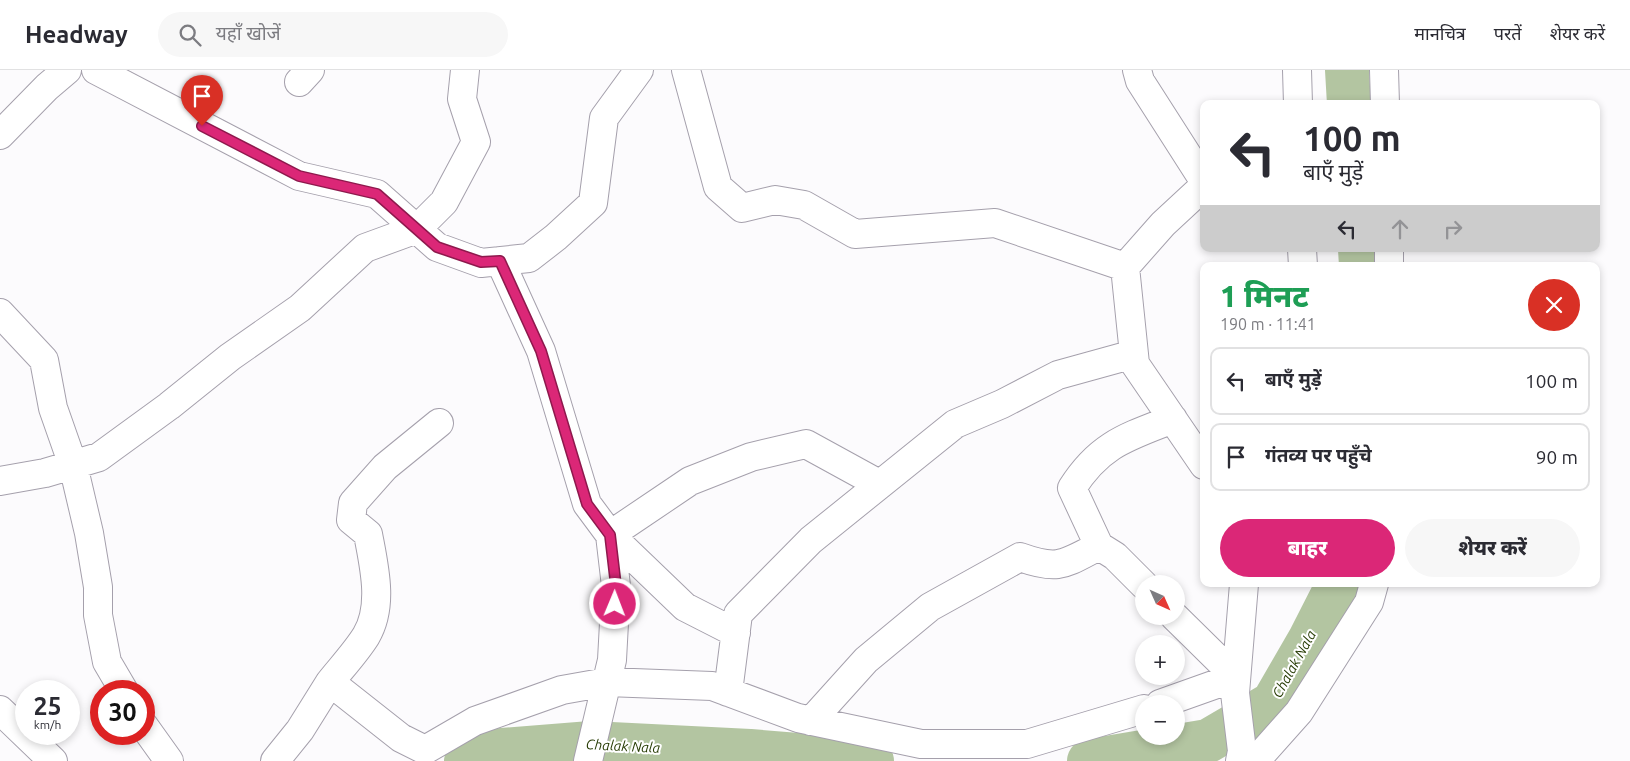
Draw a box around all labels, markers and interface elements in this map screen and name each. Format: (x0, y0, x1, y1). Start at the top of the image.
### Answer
search box (158, 12, 508, 57)
text: Headway (25, 21, 128, 48)
icon: search (176, 21, 204, 49)
text: यहाँ खोजें (216, 22, 281, 44)
text: मानचित्र (1414, 23, 1466, 43)
text: परतें (1494, 23, 1522, 43)
text: शेयर करें (1550, 23, 1605, 43)
pin (181, 75, 223, 126)
icon: arrive (188, 82, 216, 110)
text: 100 m (1303, 118, 1401, 158)
icon: left (1220, 120, 1285, 185)
text: बाएँ मुड़ें (1303, 159, 1363, 184)
icon: left (1333, 215, 1361, 243)
icon: ahead (1386, 215, 1414, 243)
icon: right (1439, 215, 1467, 243)
text: 1 मिनट (1220, 279, 1309, 313)
button: close (1528, 279, 1580, 331)
text: 190 m · 11:41 (1220, 315, 1316, 333)
icon: left (1222, 367, 1250, 395)
text: बाएँ मुड़ें (1265, 368, 1322, 390)
text: 100 m (1525, 370, 1578, 392)
icon: arrive (1222, 443, 1250, 471)
text: गंतव्य पर पहुँचे (1265, 444, 1372, 466)
text: 90 m (1536, 446, 1578, 468)
button: बाहर (1220, 519, 1395, 577)
button: शेयर करें (1405, 519, 1580, 577)
north arrow (1135, 575, 1185, 625)
map controls (1135, 575, 1185, 745)
position arrow (588, 577, 640, 629)
water label: Chalak Nala (1269, 627, 1319, 700)
button: + (1135, 635, 1185, 685)
speed limit sign: 30 (90, 680, 155, 745)
text: 25 (33, 692, 62, 720)
button: − (1135, 695, 1185, 745)
text: km/h (34, 718, 61, 731)
water label: Chalak Nala (585, 736, 661, 756)

